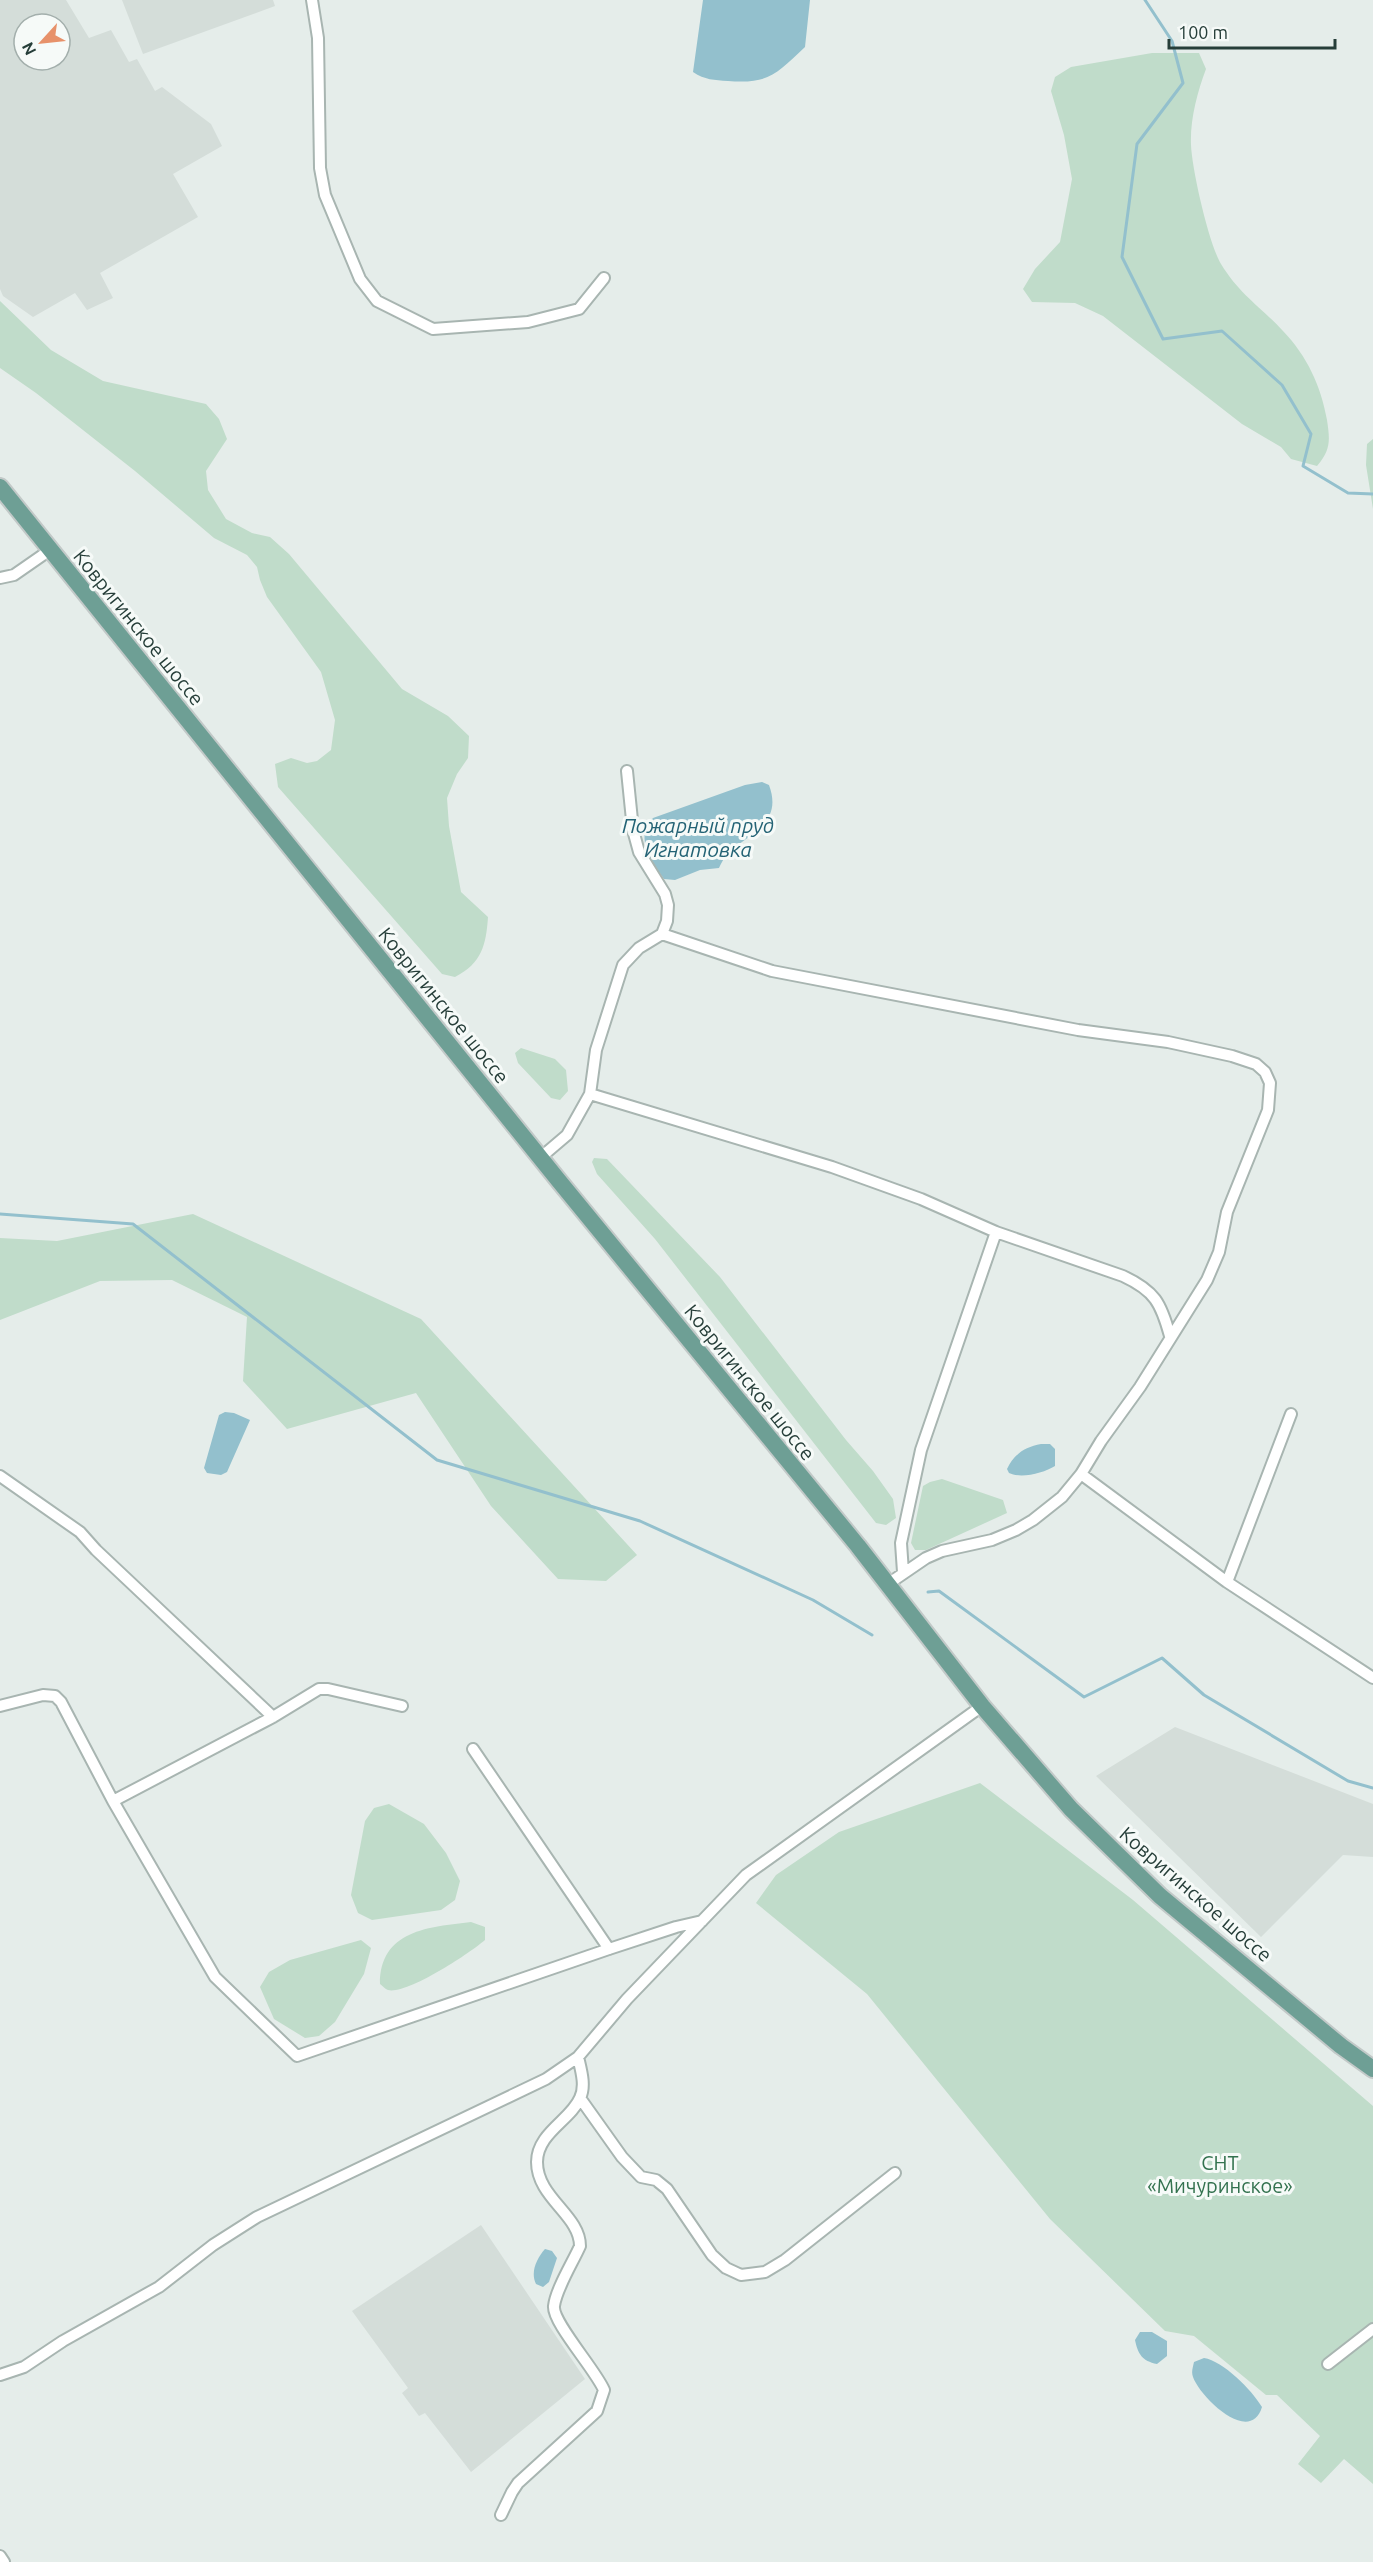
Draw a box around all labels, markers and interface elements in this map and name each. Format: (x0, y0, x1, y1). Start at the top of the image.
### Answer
north arrow (12, 12, 72, 72)
scale bar (1169, 12, 1336, 50)
text: 100 m (1178, 22, 1228, 42)
text: N (18, 39, 39, 58)
street label: Ковригинское шоссе (69, 544, 209, 710)
water label: Пожарный пруд Игнатовка (622, 813, 774, 861)
street label: Ковригинское шоссе (374, 922, 514, 1088)
street label: Ковригинское шоссе (680, 1299, 820, 1465)
street label: Ковригинское шоссе (1115, 1822, 1277, 1966)
park label: СНТ «Мичуринское» (1147, 2151, 1293, 2197)

